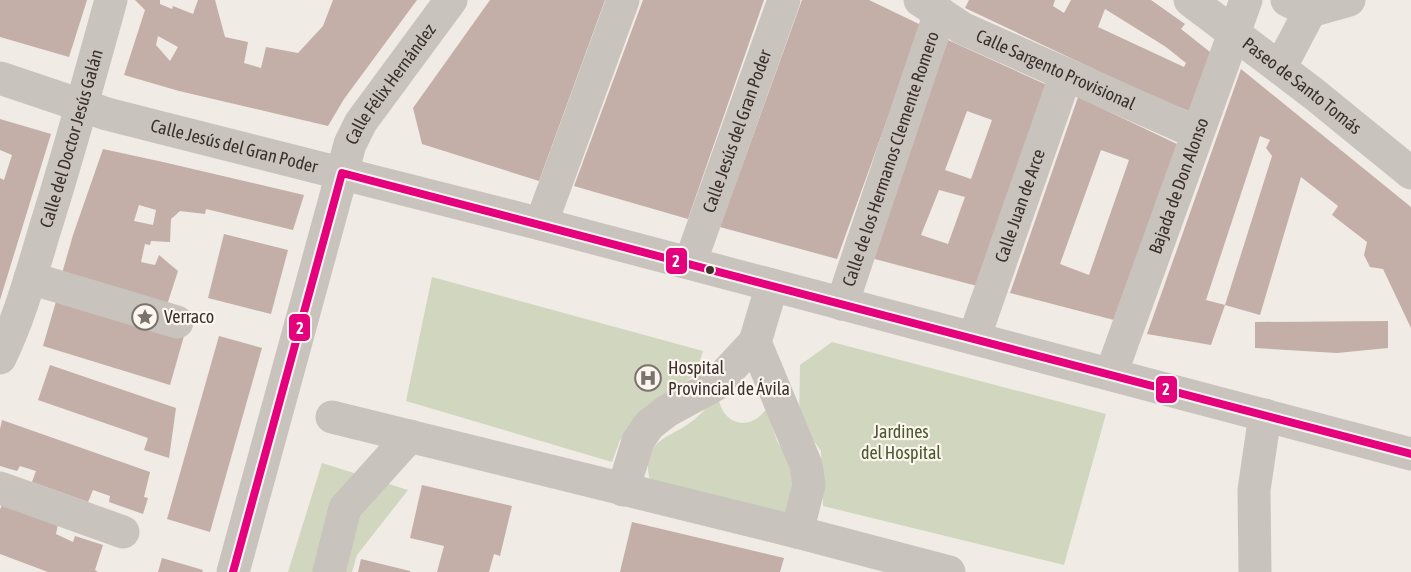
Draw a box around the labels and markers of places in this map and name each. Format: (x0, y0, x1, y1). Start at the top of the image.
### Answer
unlabelled marker (704, 264, 716, 276)
place icon: Verraco (130, 302, 160, 332)
place label: Verraco (164, 306, 214, 327)
place label: Hospital Provincial de Ávila (668, 357, 790, 399)
hospital icon: Hospital Provincial de Ávila (633, 363, 663, 393)

